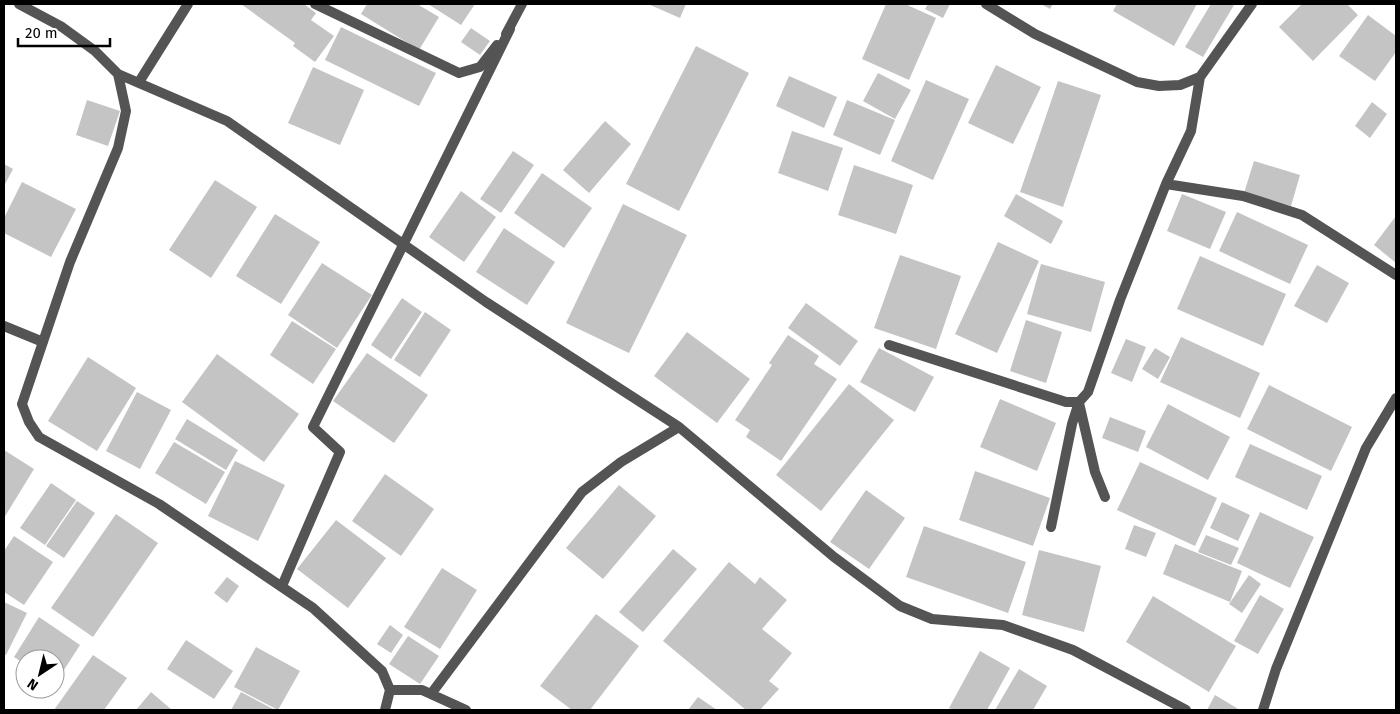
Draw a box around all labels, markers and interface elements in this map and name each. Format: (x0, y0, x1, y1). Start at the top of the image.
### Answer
scale bar (18, 15, 110, 47)
text: 20 m (25, 24, 58, 42)
north arrow (15, 649, 65, 699)
text: N (24, 675, 42, 694)

